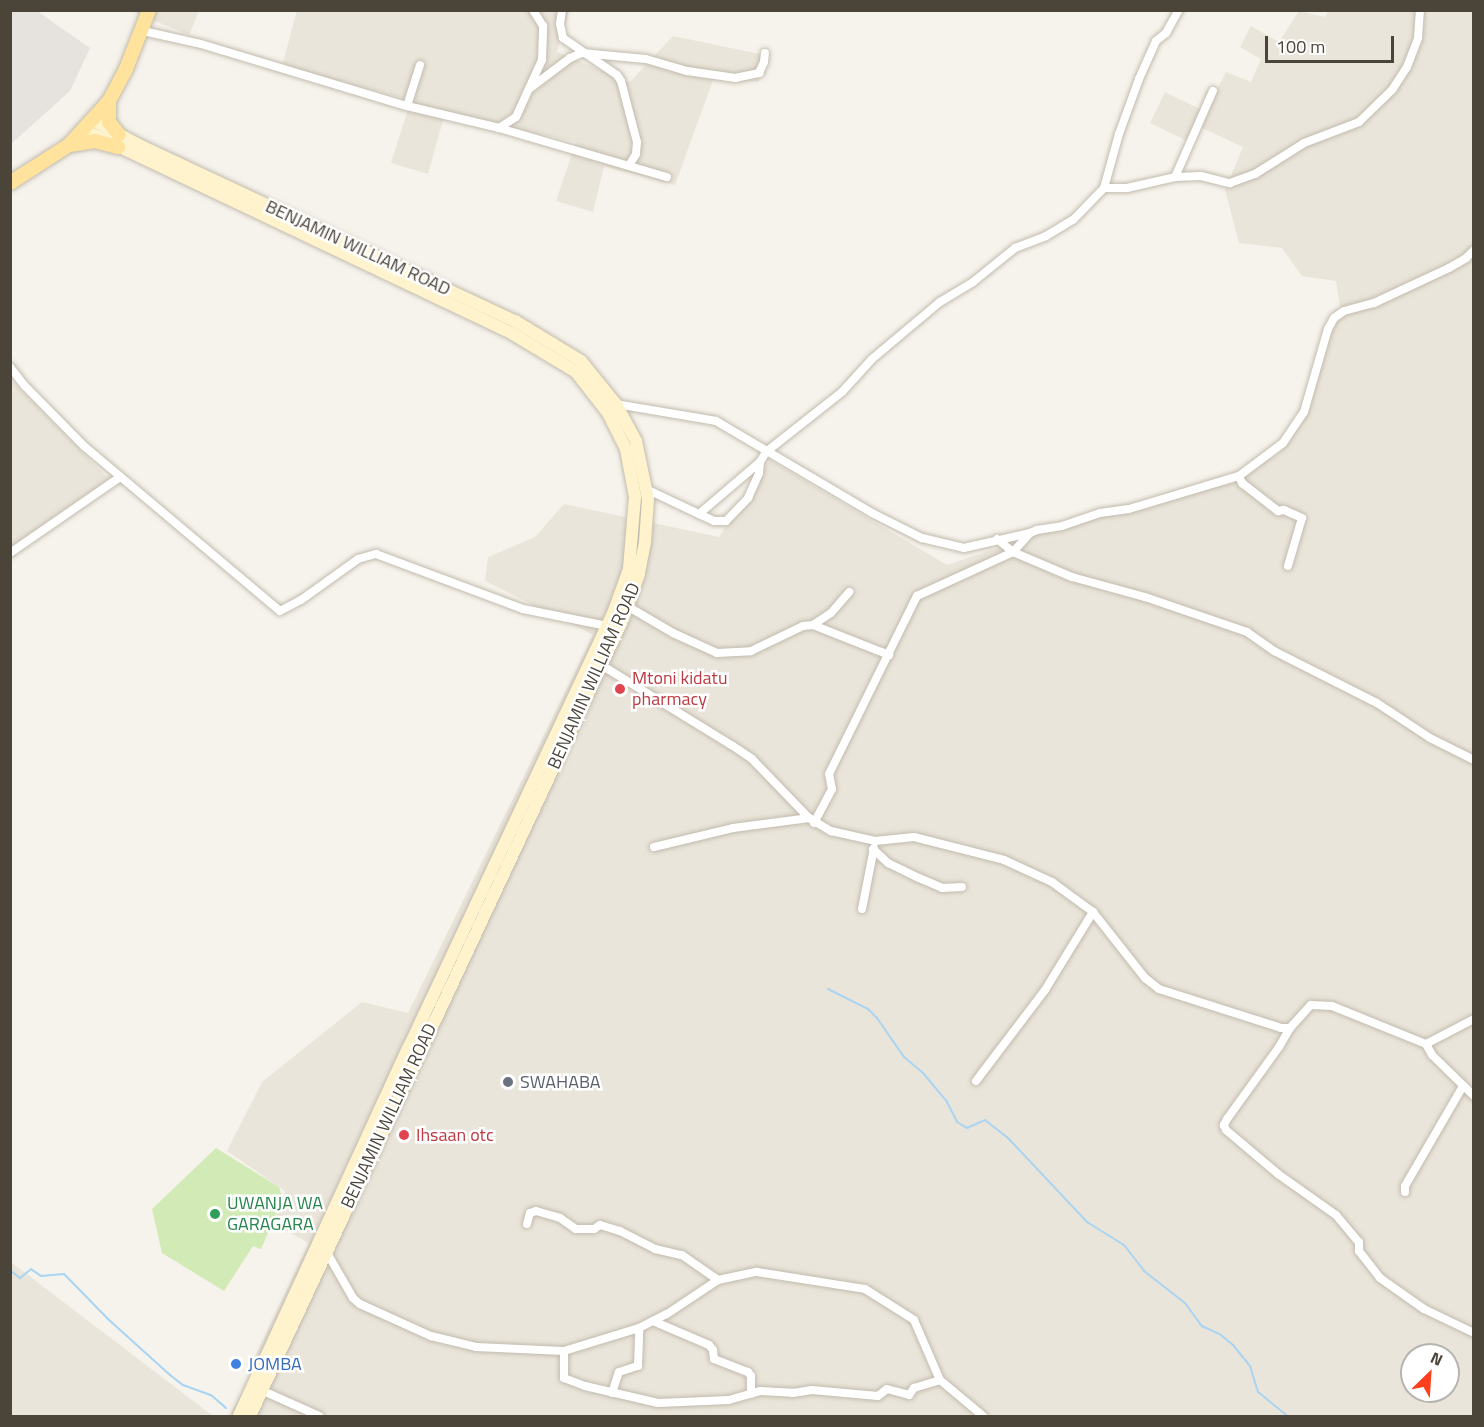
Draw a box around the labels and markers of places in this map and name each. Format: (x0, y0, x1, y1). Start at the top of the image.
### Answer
place label: Mtoni kidatu pharmacy (632, 668, 727, 710)
marker: Mtoni kidatu pharmacy (613, 682, 627, 696)
place label: SWAHABA (520, 1071, 601, 1093)
marker: SWAHABA (501, 1075, 515, 1089)
place label: Ihsaan otc (416, 1124, 494, 1146)
marker: Ihsaan otc (397, 1128, 411, 1142)
place label: UWANJA WA GARAGARA (227, 1193, 323, 1236)
marker: UWANJA WA GARAGARA (208, 1207, 222, 1221)
place label: JOMBA (248, 1353, 302, 1375)
marker: JOMBA (229, 1357, 243, 1371)

